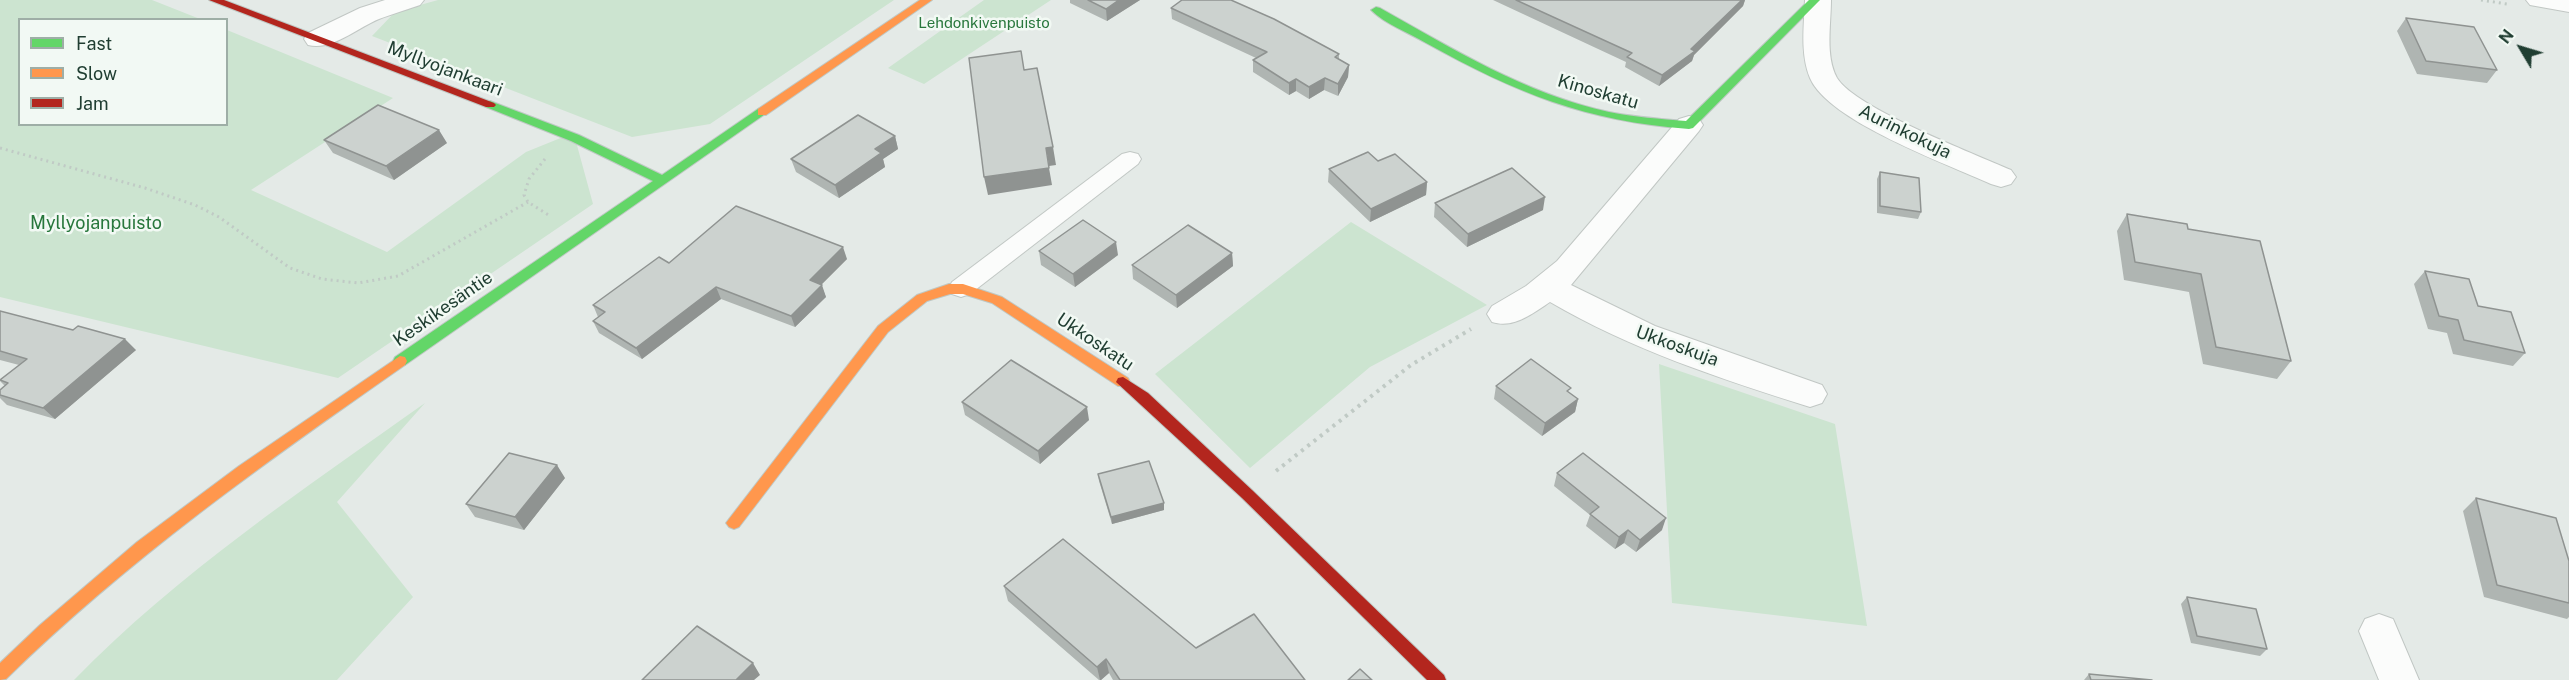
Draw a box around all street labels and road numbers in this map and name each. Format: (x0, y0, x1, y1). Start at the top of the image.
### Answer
street label: Myllyojankaari (384, 37, 506, 101)
street label: Kinoskatu (1555, 70, 1641, 114)
street label: Aurinkokuja (1855, 100, 1955, 164)
street label: Keskikesäntie (389, 267, 497, 351)
street label: Ukkoskatu (1052, 308, 1138, 376)
street label: Ukkoskuja (1633, 321, 1721, 371)

